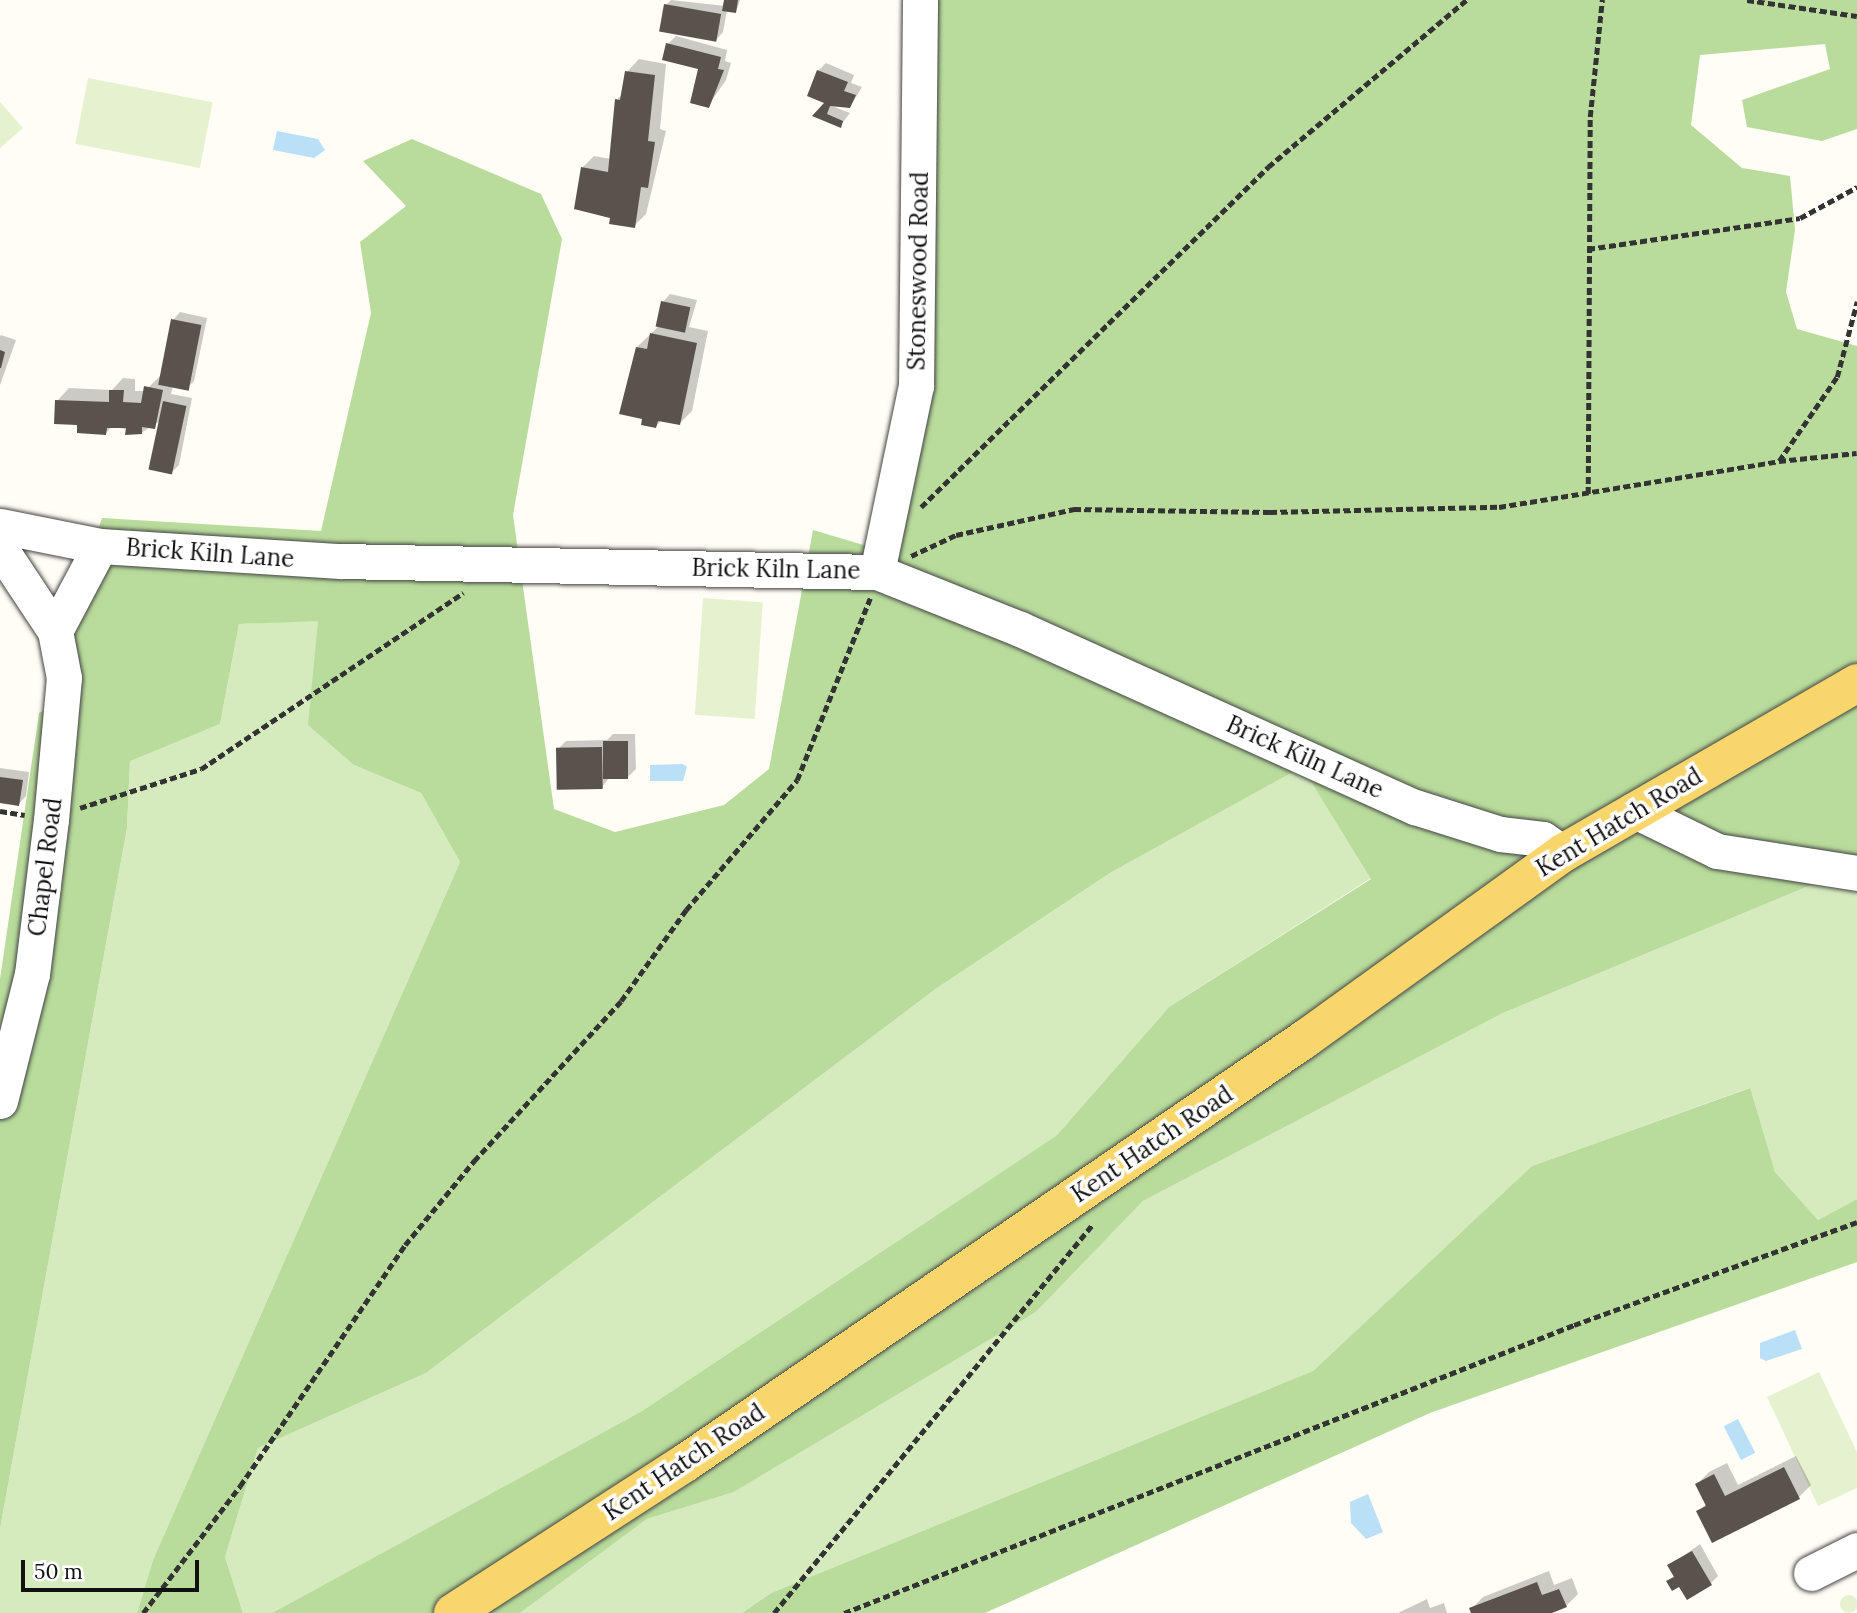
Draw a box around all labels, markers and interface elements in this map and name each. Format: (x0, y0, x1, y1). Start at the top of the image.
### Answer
street label: Stoneswood Road (902, 171, 934, 371)
street label: Brick Kiln Lane (125, 533, 295, 573)
street label: Brick Kiln Lane (691, 553, 861, 585)
street label: Brick Kiln Lane (1222, 710, 1388, 804)
street label: Kent Hatch Road (1531, 761, 1707, 883)
street label: Chapel Road (22, 796, 68, 938)
street label: Kent Hatch Road (1066, 1079, 1238, 1209)
street label: Kent Hatch Road (598, 1397, 770, 1527)
scale bar (24, 1546, 203, 1590)
text: 50 m (34, 1558, 83, 1585)

